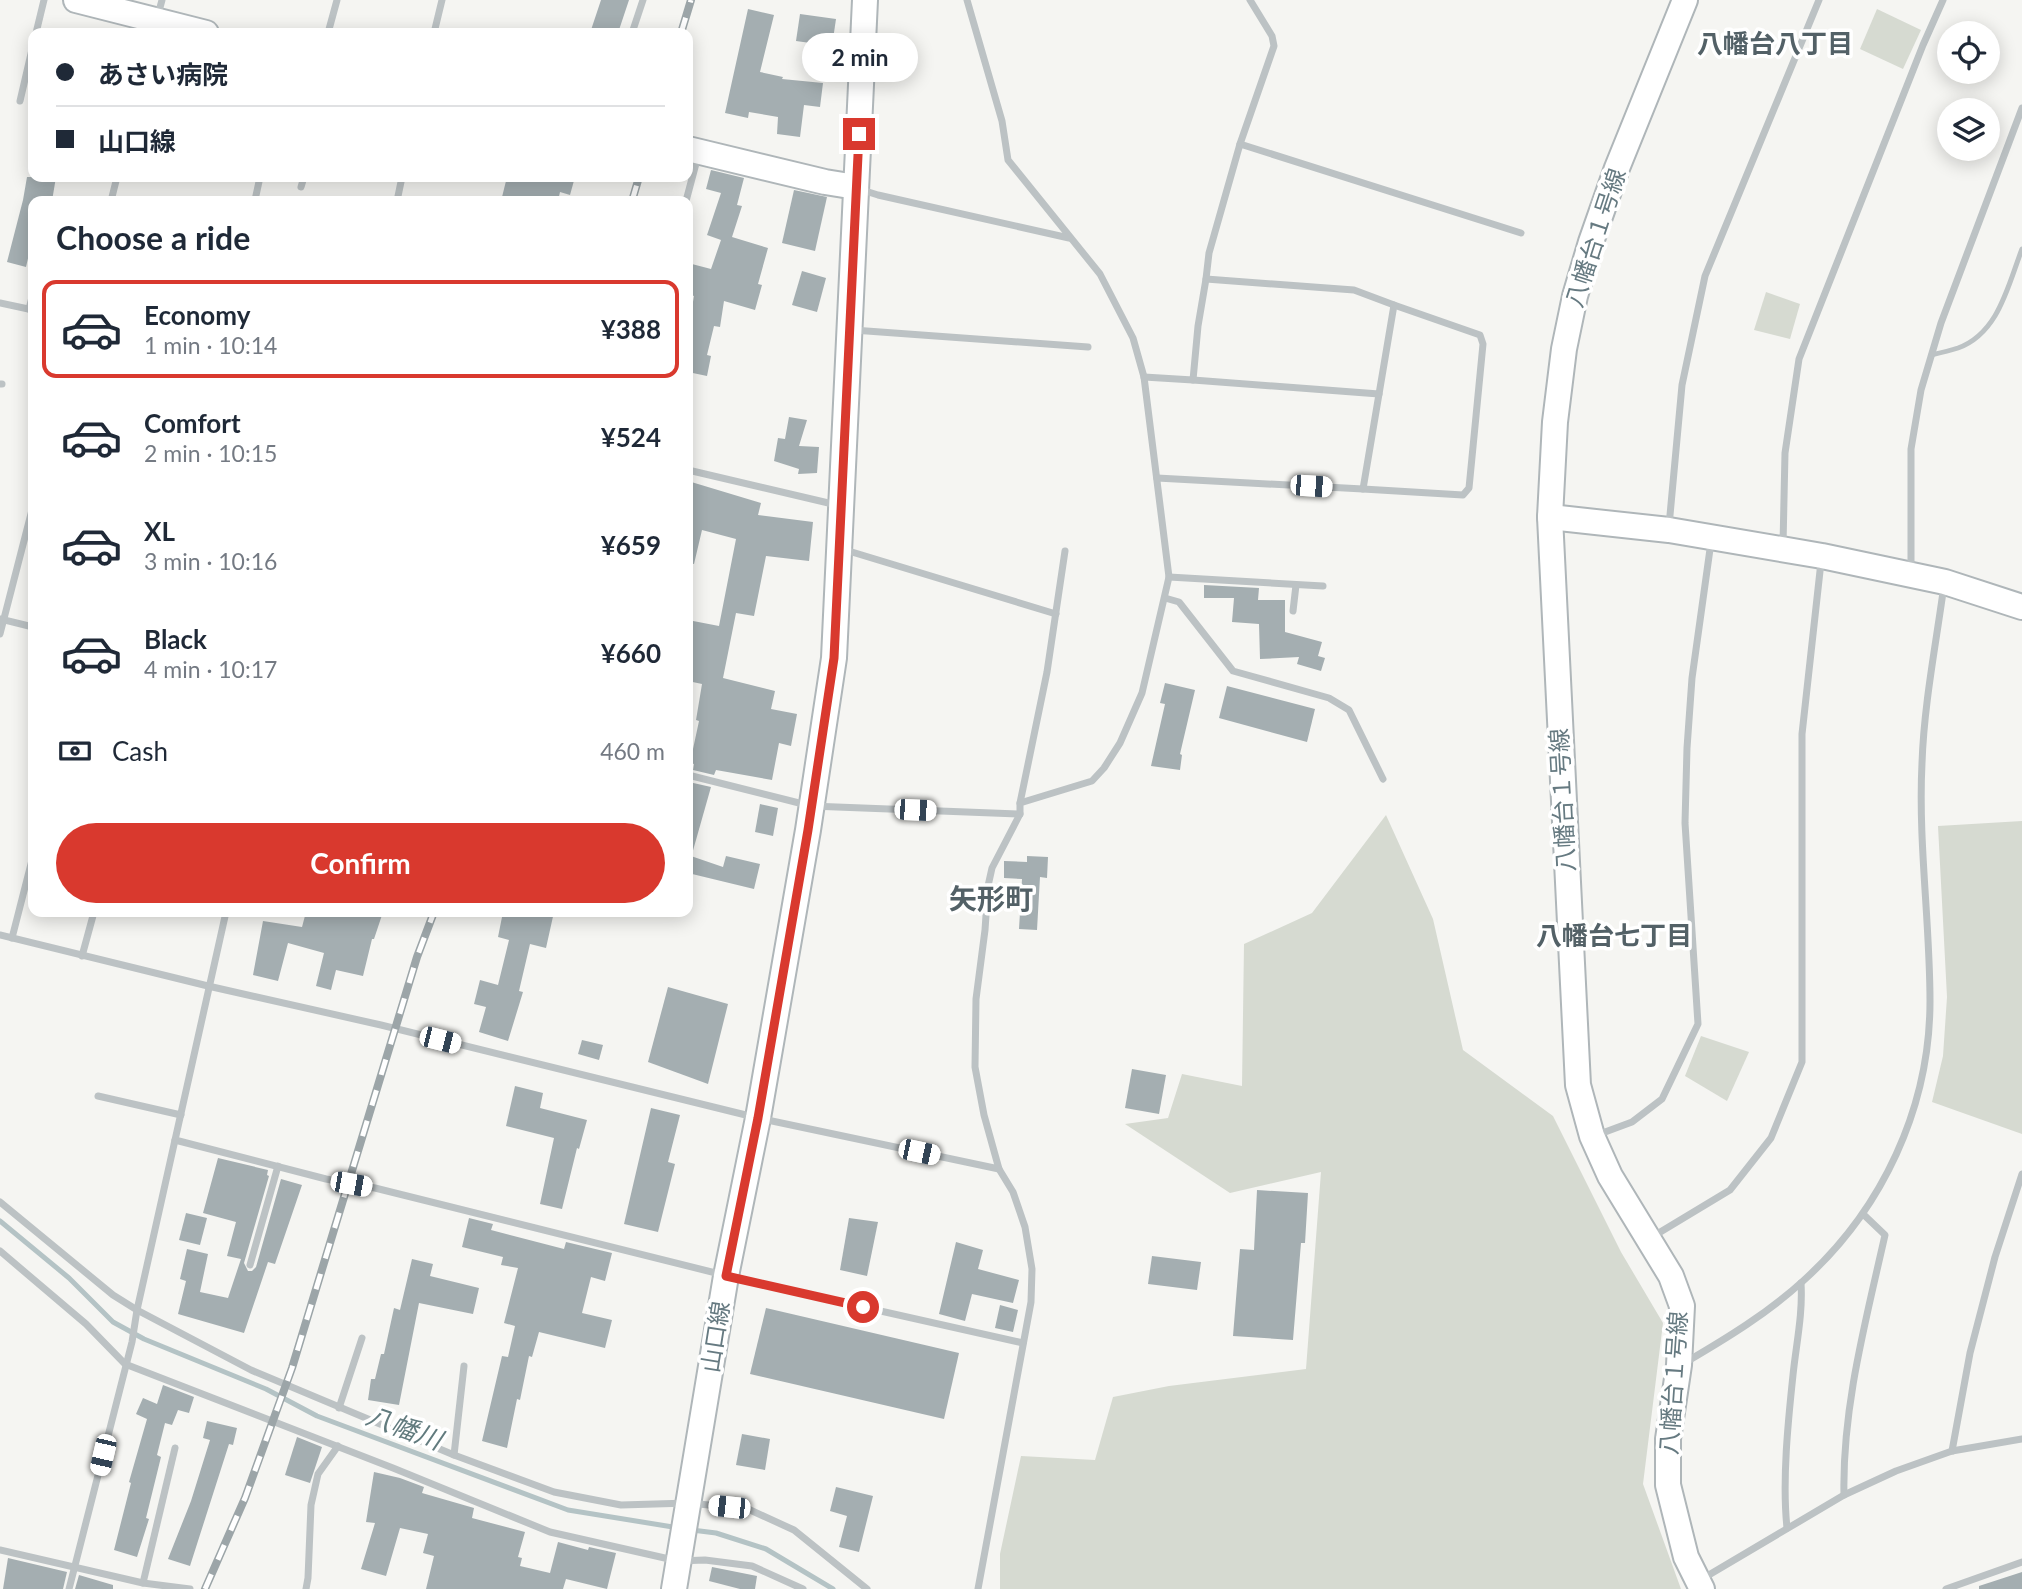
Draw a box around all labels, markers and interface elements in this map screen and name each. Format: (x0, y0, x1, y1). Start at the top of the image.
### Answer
map controls (1937, 21, 2000, 161)
button: locate (1937, 21, 2000, 84)
district label: 八幡台八丁目 (1697, 27, 1853, 59)
callout: 2 min (801, 32, 917, 82)
text: 2 min (831, 43, 889, 71)
text: あさい病院 (98, 58, 228, 90)
button: layers (1937, 98, 2000, 161)
route end (843, 118, 875, 150)
text: 山口線 (98, 125, 176, 157)
street label: 八幡台１号線 (1559, 165, 1631, 310)
text: Choose a ride (56, 218, 250, 257)
icon: car (60, 298, 123, 361)
text: Economy (144, 299, 250, 331)
text: ¥388 (601, 313, 661, 345)
text: 1 min · 10:14 (144, 331, 277, 359)
icon: car (60, 406, 123, 469)
text: Comfort (144, 407, 241, 439)
text: ¥524 (601, 421, 661, 453)
text: 2 min · 10:15 (144, 439, 277, 467)
car (1290, 474, 1333, 498)
icon: car (60, 514, 123, 577)
text: XL (144, 515, 175, 547)
text: ¥659 (601, 529, 661, 561)
text: 3 min · 10:16 (144, 547, 277, 575)
icon: car (60, 622, 123, 685)
text: Black (144, 623, 207, 655)
text: ¥660 (601, 637, 661, 669)
text: 4 min · 10:17 (144, 655, 277, 683)
street label: 八幡台１号線 (1543, 727, 1580, 873)
icon: cash (56, 732, 94, 770)
text: Cash (112, 735, 168, 767)
text: 460 m (600, 737, 665, 765)
car (894, 799, 937, 821)
button: Confirm (56, 823, 665, 903)
district label: 矢形町 (949, 881, 1033, 915)
district label: 八幡台七丁目 (1536, 919, 1692, 951)
car (418, 1025, 463, 1055)
car (897, 1137, 942, 1167)
car (329, 1170, 374, 1198)
route start (847, 1291, 879, 1323)
street label: 山口線 (695, 1299, 734, 1375)
street label: 八幡台１号線 (1653, 1310, 1692, 1456)
water label: 八幡川 (362, 1399, 449, 1456)
car (89, 1432, 118, 1478)
car (708, 1494, 751, 1520)

